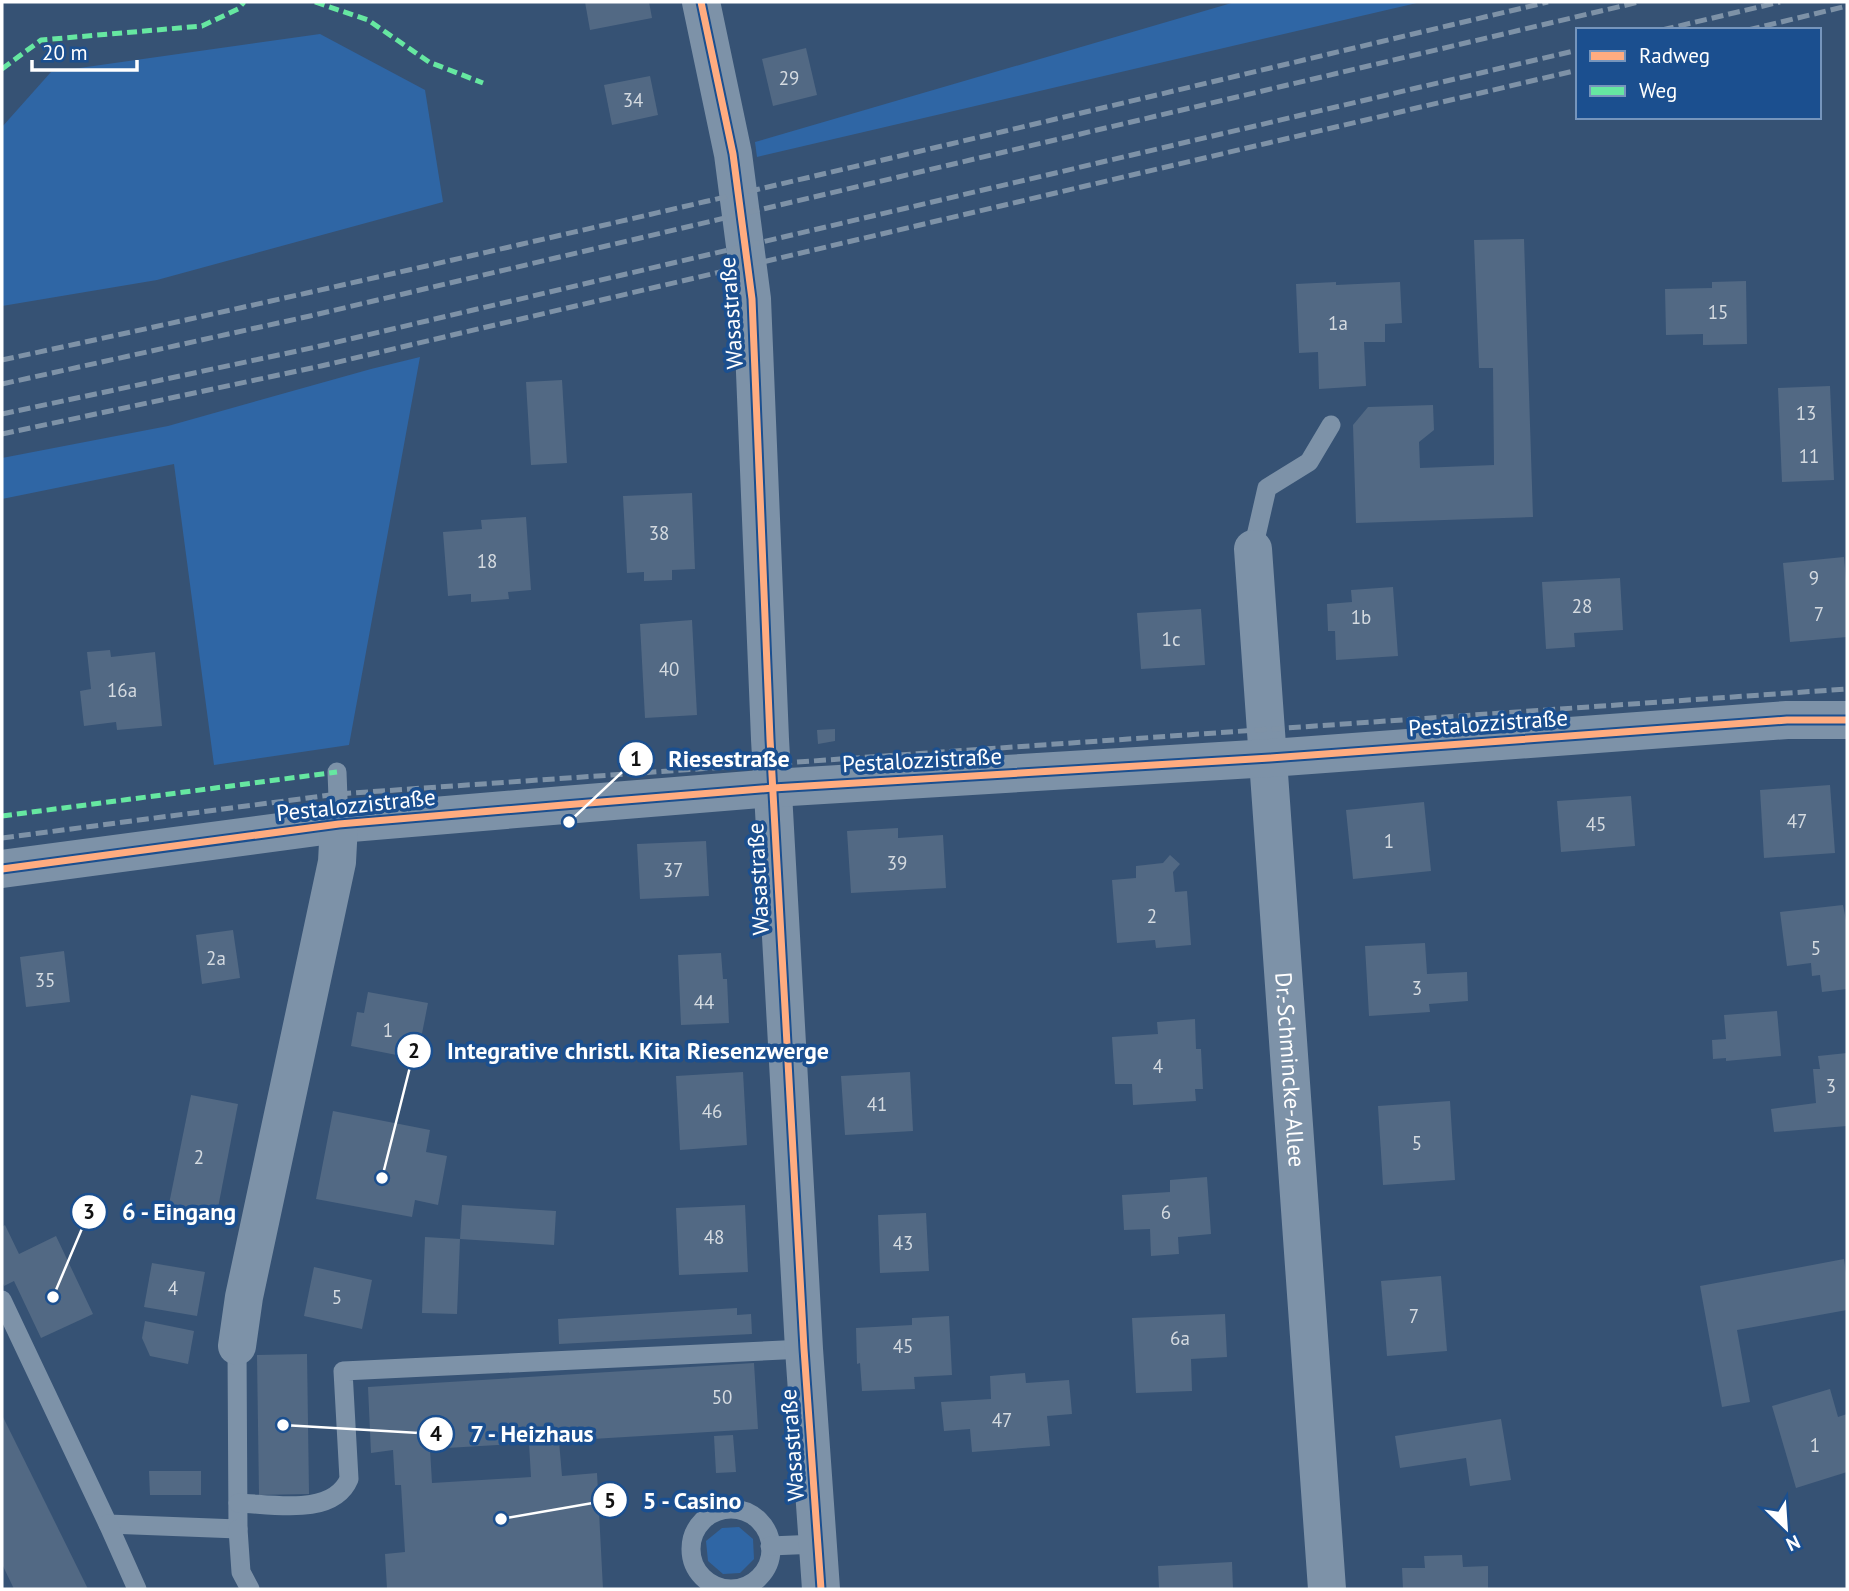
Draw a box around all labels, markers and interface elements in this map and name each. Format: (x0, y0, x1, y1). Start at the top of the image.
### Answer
scale bar (32, 28, 136, 72)
legend (1576, 28, 1821, 119)
text: 20 m (42, 39, 88, 66)
text: Radweg (1639, 42, 1710, 69)
house number: 29 (779, 66, 799, 90)
text: Weg (1639, 77, 1677, 104)
house number: 34 (623, 88, 643, 112)
street label: Wasastraße (712, 256, 749, 370)
house number: 15 (1708, 300, 1728, 324)
house number: 1a (1328, 311, 1348, 335)
house number: 13 (1796, 401, 1816, 425)
house number: 11 (1799, 444, 1819, 468)
house number: 38 (649, 521, 669, 545)
house number: 18 (477, 549, 497, 573)
house number: 9 (1809, 566, 1819, 590)
house number: 28 (1572, 594, 1592, 618)
house number: 7 (1814, 602, 1824, 626)
house number: 1b (1351, 605, 1371, 629)
house number: 1c (1162, 627, 1180, 651)
house number: 40 (659, 657, 679, 681)
house number: 16a (107, 678, 137, 702)
street label: Pestalozzistraße (1407, 702, 1569, 743)
callout: Riesestraße (619, 737, 803, 782)
street label: Pestalozzistraße (841, 741, 1003, 778)
text: Riesestraße (668, 743, 790, 774)
text: 1 (630, 745, 642, 772)
street label: Pestalozzistraße (275, 782, 437, 827)
house number: 47 (1787, 809, 1807, 833)
house number: 45 (1586, 812, 1606, 836)
street label: Wasastraße (740, 822, 775, 936)
house number: 1 (1384, 829, 1394, 853)
house number: 39 (887, 851, 907, 875)
house number: 37 (663, 858, 683, 882)
house number: 2 (1147, 904, 1157, 928)
house number: 5 (1811, 936, 1821, 960)
house number: 2a (206, 946, 226, 970)
house number: 35 (35, 968, 55, 992)
street label: Dr.-Schmincke-Allee (1269, 971, 1312, 1168)
house number: 3 (1412, 976, 1422, 1000)
house number: 44 (694, 990, 714, 1014)
house number: 1 (383, 1018, 393, 1042)
callout: Integrative christl. Kita Riesenzwerge (397, 1028, 844, 1073)
text: Integrative christl. Kita Riesenzwerge (447, 1035, 829, 1066)
text: 2 (408, 1037, 420, 1064)
house number: 4 (1153, 1054, 1163, 1078)
house number: 3 (1826, 1074, 1836, 1098)
house number: 41 (867, 1092, 887, 1116)
house number: 46 (702, 1099, 722, 1123)
house number: 5 (1412, 1131, 1422, 1155)
house number: 2 (194, 1145, 204, 1169)
callout: 6 - Eingang (71, 1189, 251, 1234)
text: 6 - Eingang (122, 1196, 236, 1227)
text: 3 (83, 1198, 95, 1225)
house number: 6 (1161, 1200, 1171, 1224)
house number: 48 (704, 1225, 724, 1249)
house number: 43 (893, 1231, 913, 1255)
house number: 4 (168, 1276, 178, 1300)
house number: 5 (332, 1285, 342, 1309)
house number: 7 (1409, 1304, 1419, 1328)
house number: 6a (1170, 1326, 1190, 1350)
house number: 45 (893, 1334, 913, 1358)
house number: 50 (712, 1385, 732, 1409)
street label: Wasastraße (773, 1388, 810, 1502)
house number: 47 (992, 1408, 1012, 1432)
callout: 7 - Heizhaus (419, 1411, 609, 1456)
text: 7 - Heizhaus (470, 1418, 594, 1449)
text: 4 (430, 1420, 442, 1447)
house number: 1 (1810, 1433, 1820, 1457)
callout: 5 - Casino (592, 1478, 757, 1523)
text: 5 - Casino (643, 1485, 741, 1516)
text: 5 (604, 1487, 616, 1514)
north arrow (1751, 1493, 1821, 1563)
text: N (1782, 1530, 1804, 1557)

